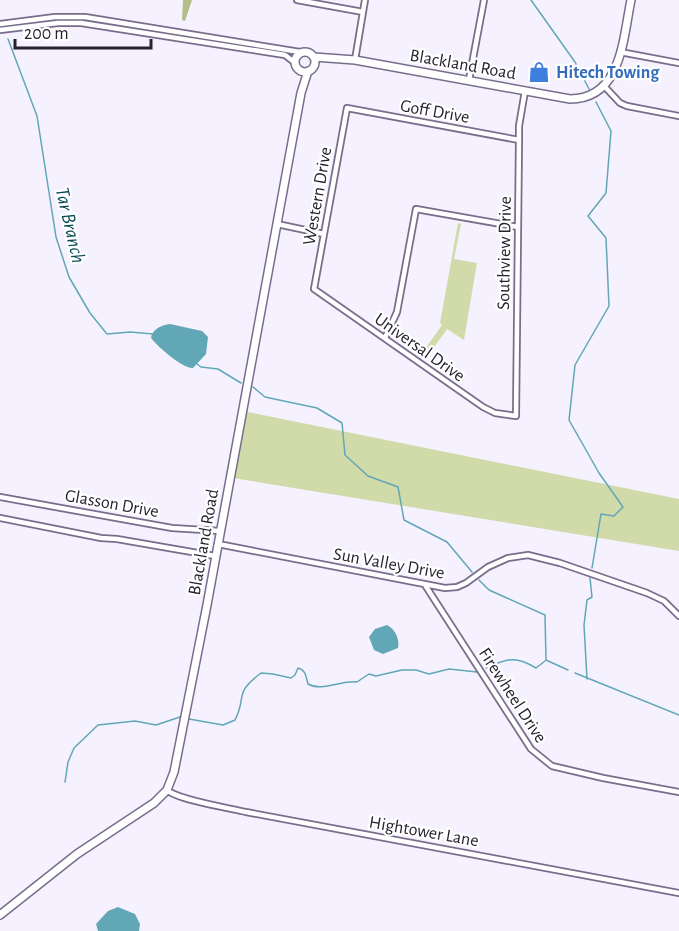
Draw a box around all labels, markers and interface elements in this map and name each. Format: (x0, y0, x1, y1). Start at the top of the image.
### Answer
scale bar (15, 12, 152, 50)
text: 200 m (24, 25, 69, 43)
street label: Blackland Road (408, 47, 517, 83)
shop icon: Hitech Towing (527, 60, 551, 84)
place label: Hitech Towing (556, 64, 660, 82)
street label: Goff Drive (399, 97, 471, 127)
street label: Western Drive (300, 146, 335, 247)
water label: Tar Branch (52, 185, 88, 265)
street label: Southview Drive (495, 196, 515, 310)
street label: Universal Drive (371, 310, 468, 386)
street label: Glasson Drive (63, 487, 160, 521)
street label: Blackland Road (186, 488, 222, 597)
street label: Sun Valley Drive (332, 545, 446, 583)
street label: Firewheel Drive (475, 645, 549, 746)
street label: Hightower Lane (368, 813, 480, 850)

